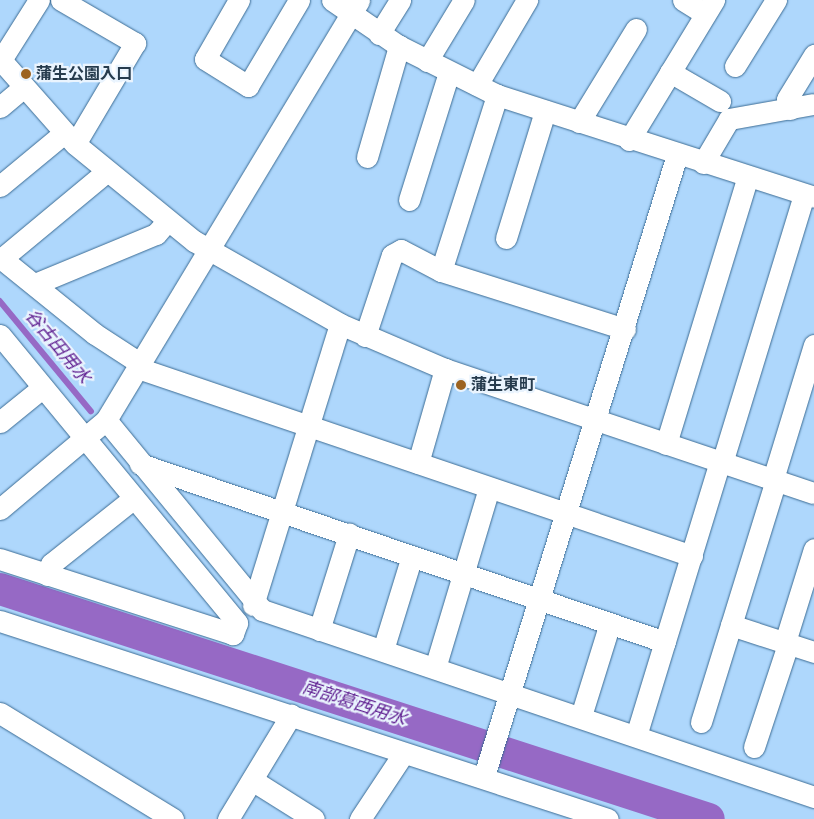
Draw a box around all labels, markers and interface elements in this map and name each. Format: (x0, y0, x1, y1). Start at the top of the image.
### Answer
place label: 蒲生公園入口 (36, 64, 132, 84)
marker: 蒲生公園入口 (20, 68, 32, 80)
water label: 谷古田用水 (20, 306, 94, 388)
place label: 蒲生東町 (471, 375, 535, 395)
marker: 蒲生東町 (455, 379, 467, 391)
water label: 南部葛西用水 (299, 677, 409, 731)

